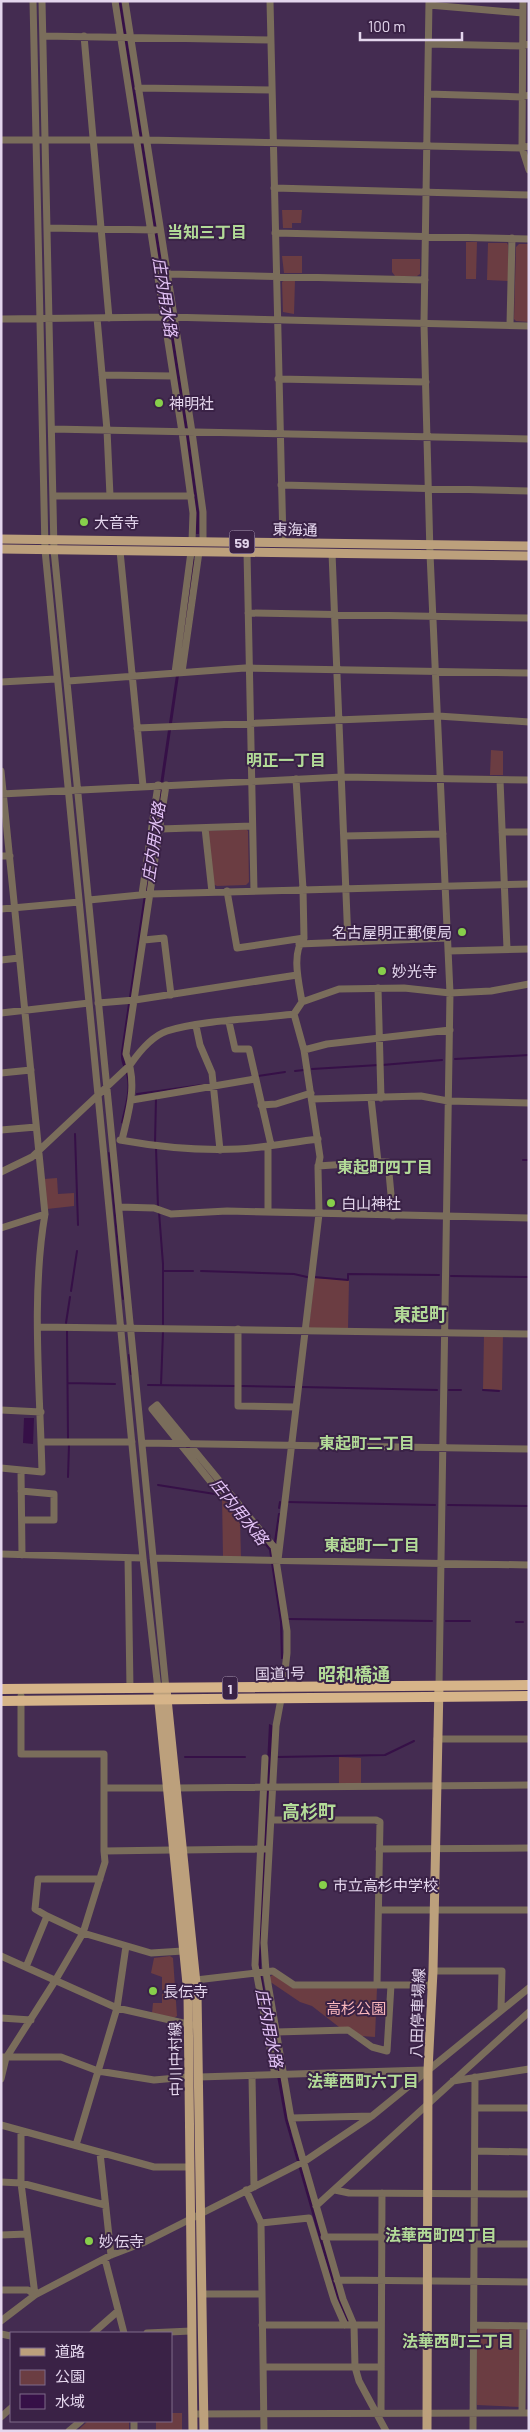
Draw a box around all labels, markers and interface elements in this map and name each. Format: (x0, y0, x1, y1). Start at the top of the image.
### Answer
scale bar (360, 10, 462, 42)
text: 100 m (368, 17, 406, 35)
district label: 当知三丁目 (167, 222, 247, 241)
water label: 庄内用水路 (150, 256, 182, 340)
place label: 神明社 (169, 394, 214, 412)
marker: 神明社 (153, 397, 165, 409)
place label: 大音寺 (94, 513, 139, 531)
marker: 大音寺 (78, 516, 90, 528)
street label: 東海通 (272, 520, 318, 538)
road number: 59 (230, 530, 254, 554)
district label: 明正一丁目 (246, 750, 326, 769)
water label: 庄内用水路 (138, 799, 168, 883)
place label: 名古屋明正郵便局 (332, 923, 452, 941)
marker: 名古屋明正郵便局 (456, 926, 468, 938)
place label: 妙光寺 (392, 962, 437, 980)
marker: 妙光寺 (376, 965, 388, 977)
district label: 東起町四丁目 (337, 1157, 433, 1176)
place label: 白山神社 (341, 1194, 401, 1212)
marker: 白山神社 (325, 1197, 337, 1209)
district label: 東起町 (393, 1303, 447, 1325)
district label: 東起町二丁目 (319, 1433, 415, 1452)
water label: 庄内用水路 (207, 1474, 274, 1550)
district label: 東起町一丁目 (324, 1535, 420, 1554)
district label: 昭和橋通 (318, 1663, 390, 1685)
street label: 国道1号 (255, 1664, 305, 1682)
road number: 1 (222, 1676, 238, 1700)
district label: 高杉町 (282, 1800, 336, 1822)
place label: 市立高杉中学校 (333, 1876, 438, 1894)
marker: 市立高杉中学校 (317, 1879, 329, 1891)
street label: 八田停車場線 (406, 1968, 428, 2058)
place label: 長伝寺 (163, 1982, 208, 2000)
marker: 長伝寺 (147, 1985, 159, 1997)
water label: 庄内用水路 (253, 1987, 287, 2071)
park label: 高杉公園 (326, 1999, 386, 2017)
street label: 中川中村線 (165, 2021, 185, 2097)
district label: 法華西町六丁目 (307, 2071, 419, 2090)
district label: 法華西町四丁目 (385, 2225, 497, 2244)
place label: 妙伝寺 (99, 2232, 144, 2250)
marker: 妙伝寺 (83, 2235, 95, 2247)
district label: 法華西町三丁目 (402, 2331, 514, 2350)
legend (10, 2332, 172, 2422)
text: 道路 (55, 2342, 85, 2360)
text: 公園 (55, 2367, 85, 2385)
text: 水域 (55, 2392, 85, 2410)

